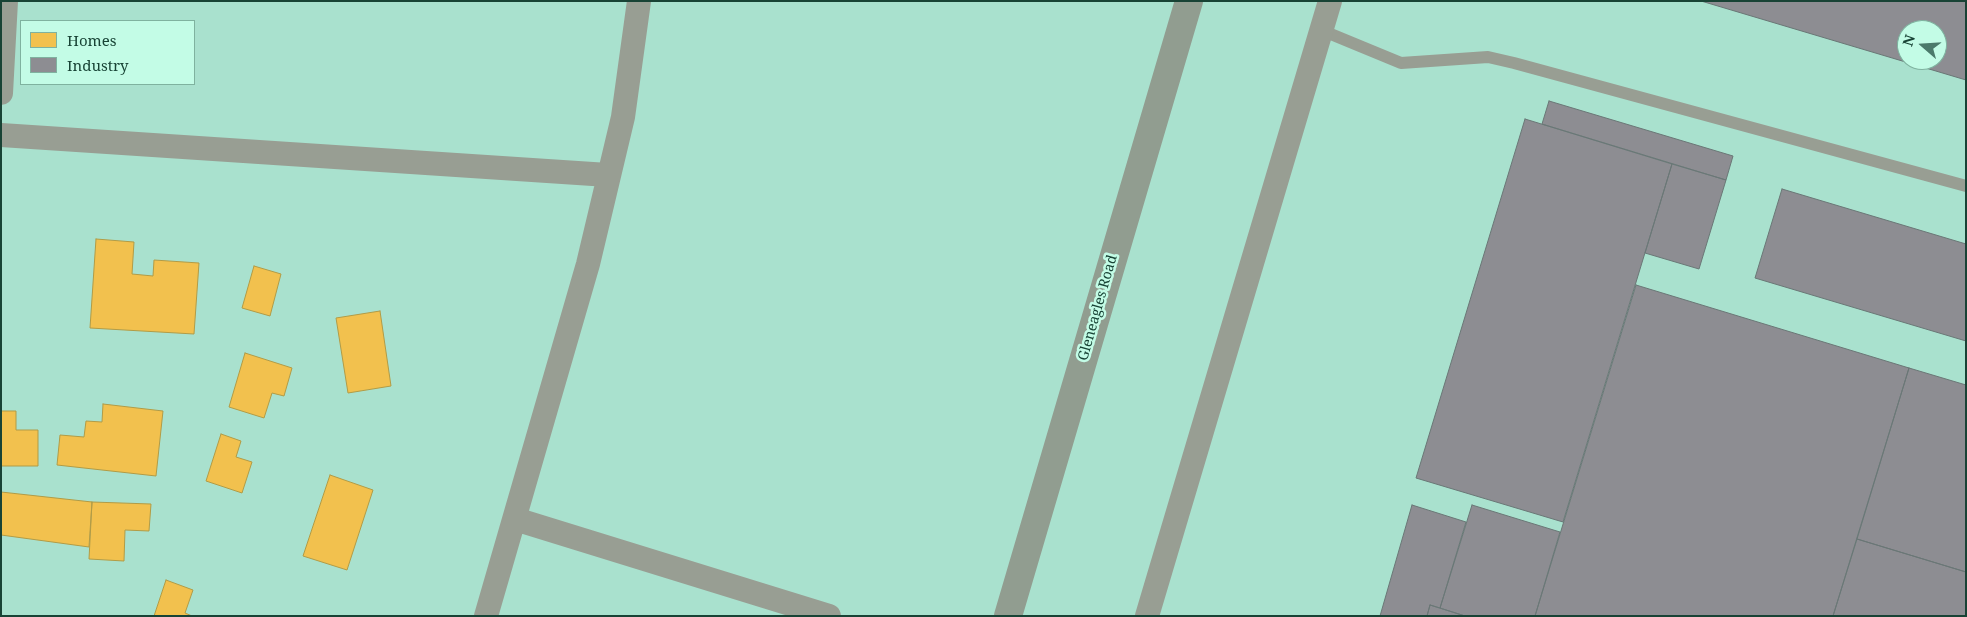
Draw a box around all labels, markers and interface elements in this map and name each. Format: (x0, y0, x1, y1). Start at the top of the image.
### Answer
legend (20, 20, 195, 85)
north arrow (1897, 20, 1947, 70)
text: Homes (67, 30, 117, 50)
text: N (1898, 32, 1919, 49)
text: Industry (67, 55, 129, 75)
street label: Gleneagles Road (1075, 253, 1121, 363)

